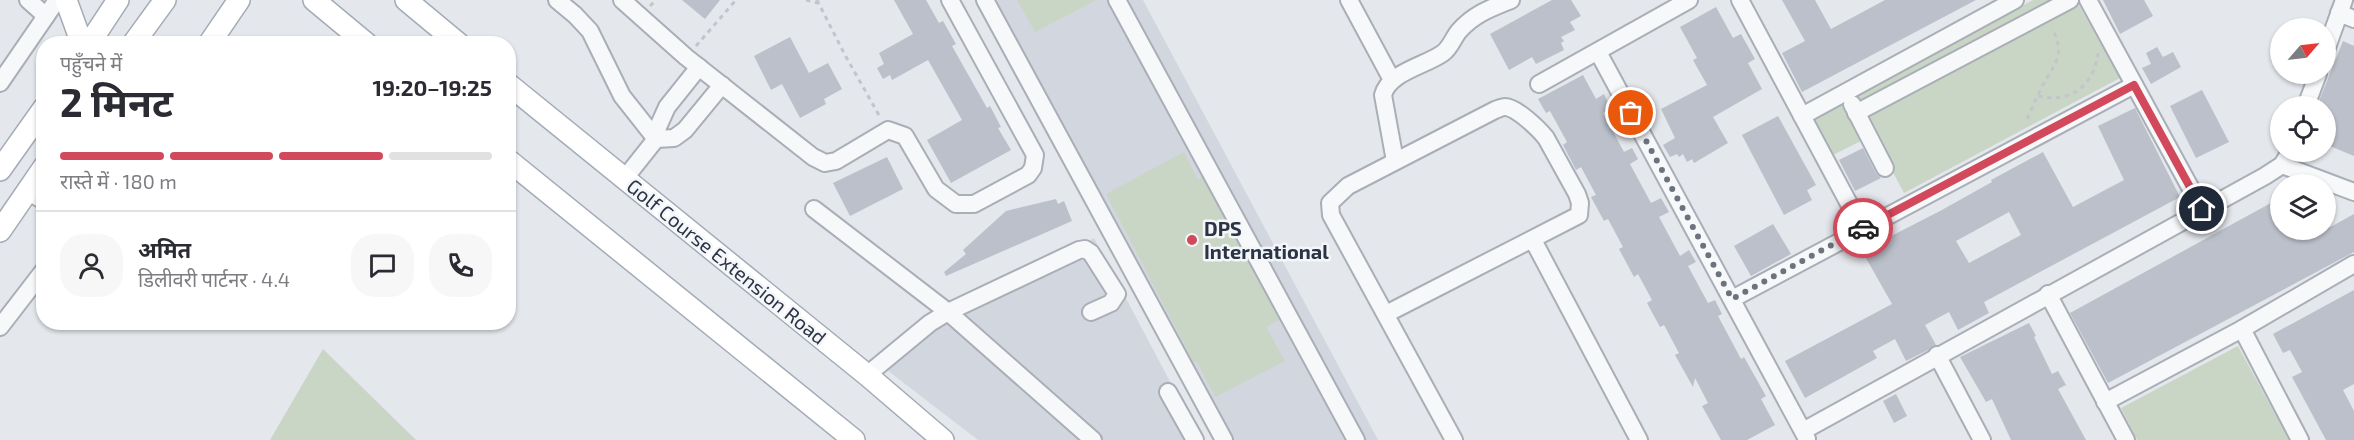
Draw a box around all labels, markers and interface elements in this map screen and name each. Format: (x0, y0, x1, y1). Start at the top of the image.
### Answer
north arrow (2270, 18, 2336, 84)
map controls (2270, 18, 2336, 240)
text: पहुँचने में (60, 51, 122, 75)
text: 19:20–19:25 (373, 74, 492, 100)
text: 2 मिनट (60, 78, 173, 125)
pin (1605, 87, 1656, 138)
icon: bag (1614, 96, 1647, 129)
button: locate (2270, 96, 2336, 162)
text: रास्ते में · 180 m (60, 169, 177, 193)
street label: Golf Course Extension Road (623, 173, 831, 349)
button: layers (2270, 174, 2336, 240)
pin (2176, 183, 2227, 234)
icon: home (2185, 192, 2218, 225)
courier (1833, 198, 1893, 258)
icon: car (1847, 212, 1880, 245)
place label: DPS International (1204, 216, 1329, 263)
marker: DPS International (1185, 233, 1199, 247)
button: person (60, 234, 123, 297)
button: chat (351, 234, 414, 297)
button: phone (429, 234, 492, 297)
text: अमित (138, 236, 191, 262)
text: डिलीवरी पार्टनर · 4.4 (138, 267, 290, 291)

